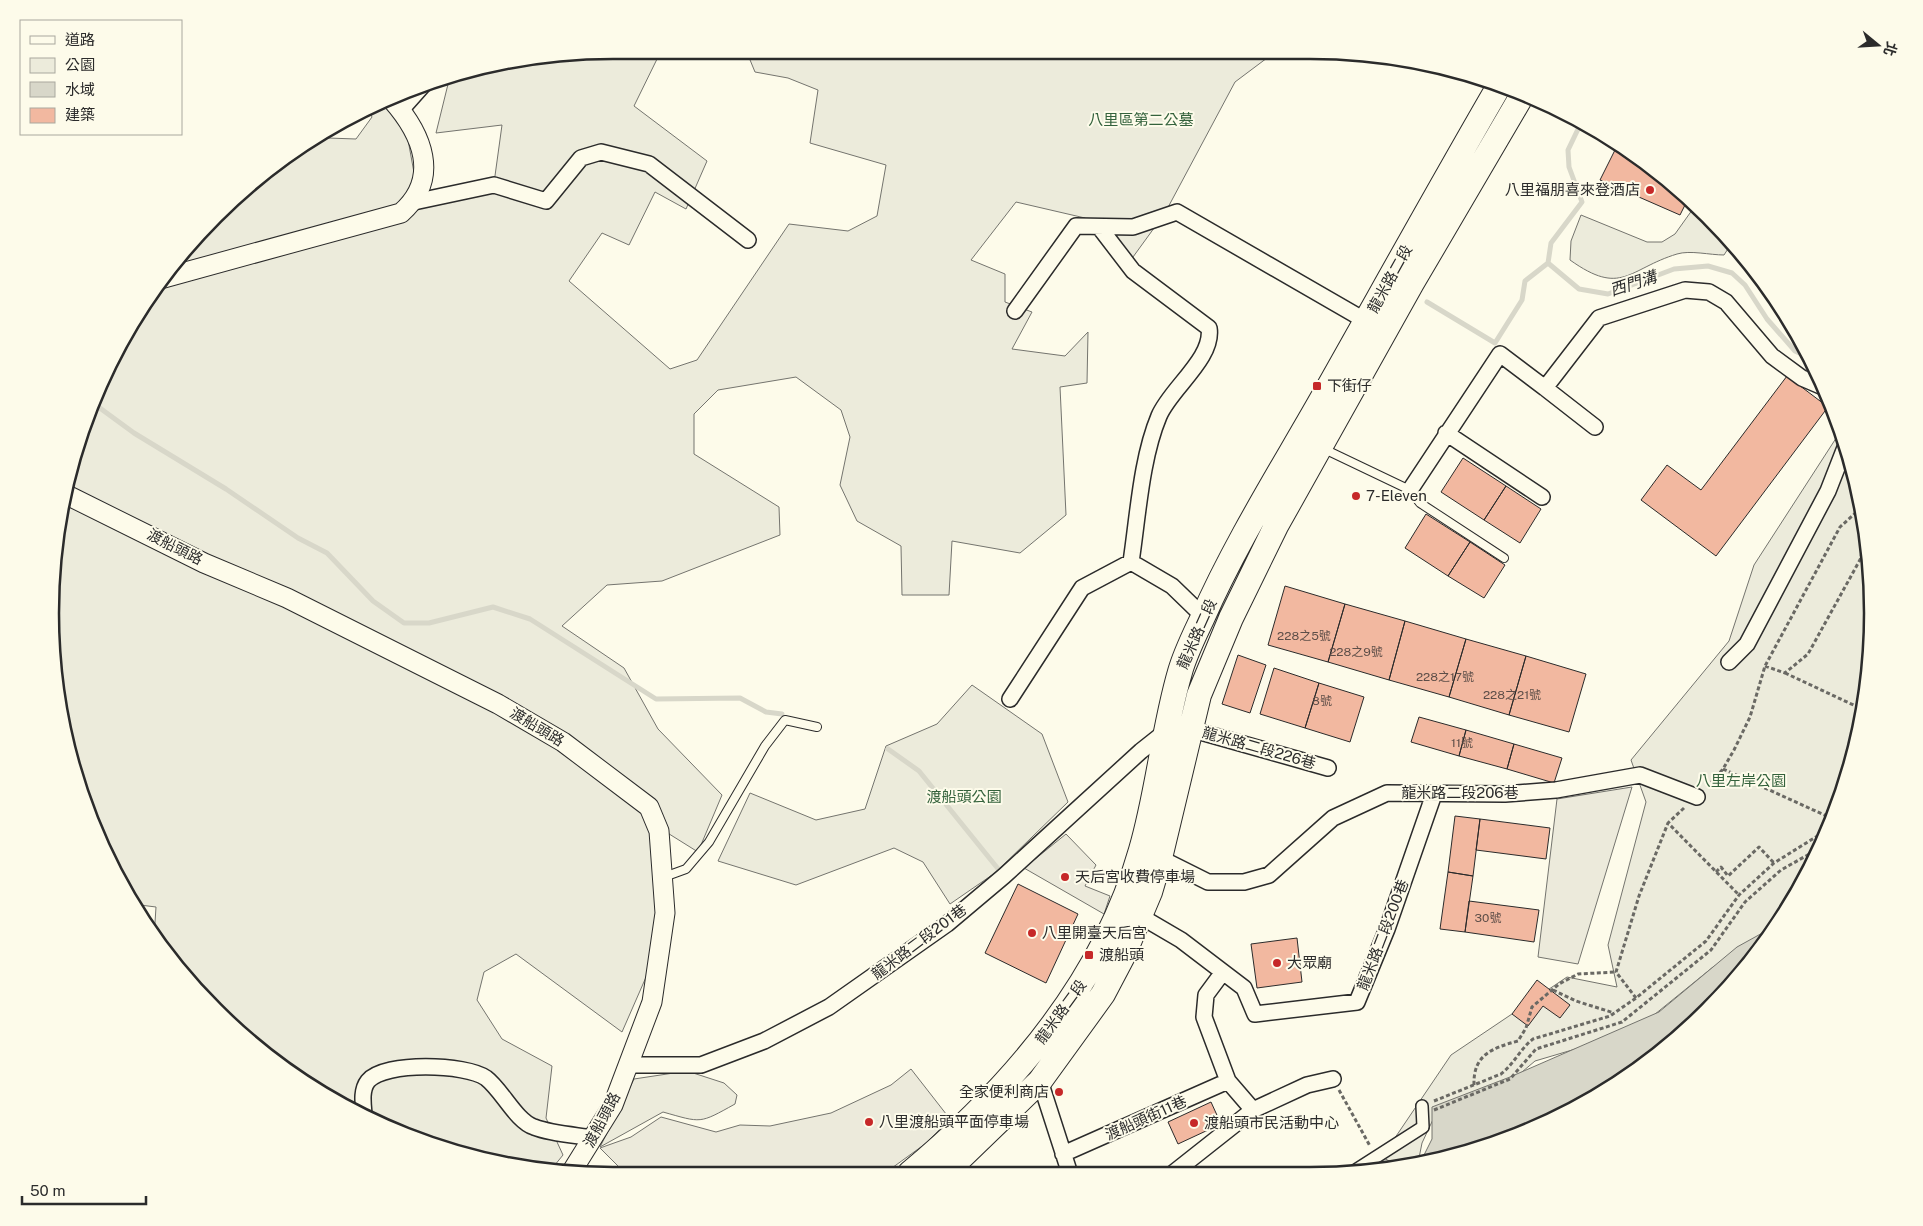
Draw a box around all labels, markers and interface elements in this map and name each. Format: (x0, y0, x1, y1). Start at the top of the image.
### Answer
legend (20, 20, 182, 135)
north arrow (1853, 20, 1903, 70)
text: 道路 (65, 31, 95, 48)
text: 北 (1881, 40, 1900, 58)
text: 公園 (65, 56, 95, 73)
text: 水域 (65, 81, 95, 98)
text: 建築 (65, 106, 95, 123)
park label: 八里區第二公墓 (1088, 111, 1194, 128)
place label: 八里福朋喜來登酒店 (1505, 181, 1640, 198)
marker: 八里福朋喜來登酒店 (1644, 184, 1656, 196)
street label: 龍米路二段 (1364, 242, 1415, 316)
water label: 西門溝 (1607, 266, 1661, 300)
place label: 下街仔 (1327, 377, 1372, 394)
marker: 下街仔 (1311, 380, 1323, 392)
place label: 7-Eleven (1366, 487, 1427, 504)
marker: 7-Eleven (1350, 490, 1362, 502)
street label: 渡船頭路 (145, 525, 206, 568)
street label: 龍米路二段 (1174, 596, 1220, 672)
house number: 228之5號 (1277, 629, 1331, 643)
house number: 228之9號 (1329, 645, 1383, 659)
house number: 228之17號 (1416, 670, 1474, 684)
house number: 228之21號 (1483, 688, 1541, 702)
house number: 8號 (1312, 694, 1332, 708)
street label: 渡船頭路 (507, 704, 567, 749)
street label: 龍米路二段226巷 (1200, 723, 1318, 772)
house number: 11號 (1451, 736, 1473, 750)
park label: 八里左岸公園 (1696, 772, 1786, 789)
street label: 龍米路二段206巷 (1401, 784, 1519, 801)
park label: 渡船頭公園 (926, 788, 1002, 805)
place label: 天后宮收費停車場 (1075, 868, 1195, 885)
marker: 天后宮收費停車場 (1059, 871, 1071, 883)
street label: 龍米路二段200巷 (1354, 877, 1411, 993)
street label: 龍米路二段201巷 (868, 900, 969, 983)
house number: 30號 (1475, 911, 1501, 925)
place label: 八里開臺天后宮 (1042, 924, 1147, 941)
marker: 八里開臺天后宮 (1026, 927, 1038, 939)
place label: 渡船頭 (1099, 946, 1144, 963)
marker: 渡船頭 (1083, 949, 1095, 961)
place label: 大眾廟 (1287, 954, 1332, 971)
marker: 大眾廟 (1271, 957, 1283, 969)
street label: 龍米路二段 (1032, 976, 1090, 1047)
place label: 全家便利商店 (959, 1083, 1049, 1100)
marker: 全家便利商店 (1053, 1086, 1065, 1098)
street label: 渡船頭路 (580, 1089, 623, 1150)
street label: 渡船頭街11巷 (1103, 1092, 1189, 1143)
place label: 八里渡船頭平面停車場 (879, 1113, 1029, 1130)
place label: 渡船頭市民活動中心 (1204, 1114, 1339, 1131)
marker: 八里渡船頭平面停車場 (863, 1116, 875, 1128)
marker: 渡船頭市民活動中心 (1188, 1117, 1200, 1129)
scale bar (22, 1174, 146, 1206)
text: 50 m (30, 1182, 65, 1199)

